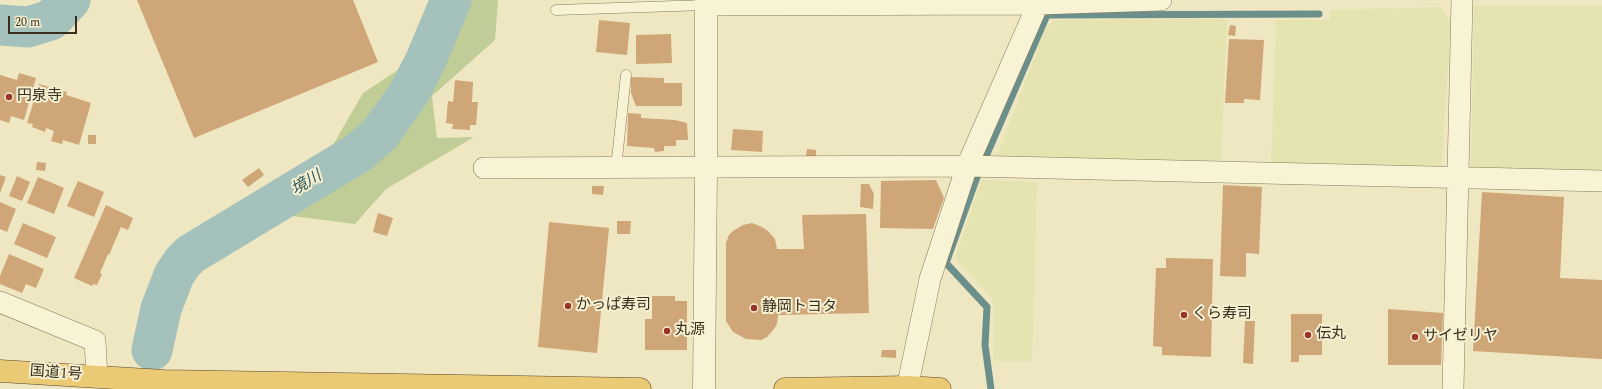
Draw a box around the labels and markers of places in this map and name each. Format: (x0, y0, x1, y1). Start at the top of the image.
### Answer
place label: 円泉寺 (17, 88, 62, 106)
marker: 円泉寺 (4, 92, 14, 102)
place label: かっぱ寿司 (576, 297, 651, 315)
place label: 静岡トヨタ (762, 299, 837, 317)
marker: かっぱ寿司 (563, 301, 573, 311)
marker: 静岡トヨタ (749, 303, 759, 313)
place label: くら寿司 (1192, 306, 1252, 324)
marker: くら寿司 (1179, 310, 1189, 320)
place label: 丸源 (675, 322, 705, 340)
marker: 丸源 (662, 326, 672, 336)
place label: 伝丸 (1316, 326, 1346, 344)
place label: サイゼリヤ (1423, 328, 1498, 346)
marker: 伝丸 (1303, 330, 1313, 340)
marker: サイゼリヤ (1410, 332, 1420, 342)

